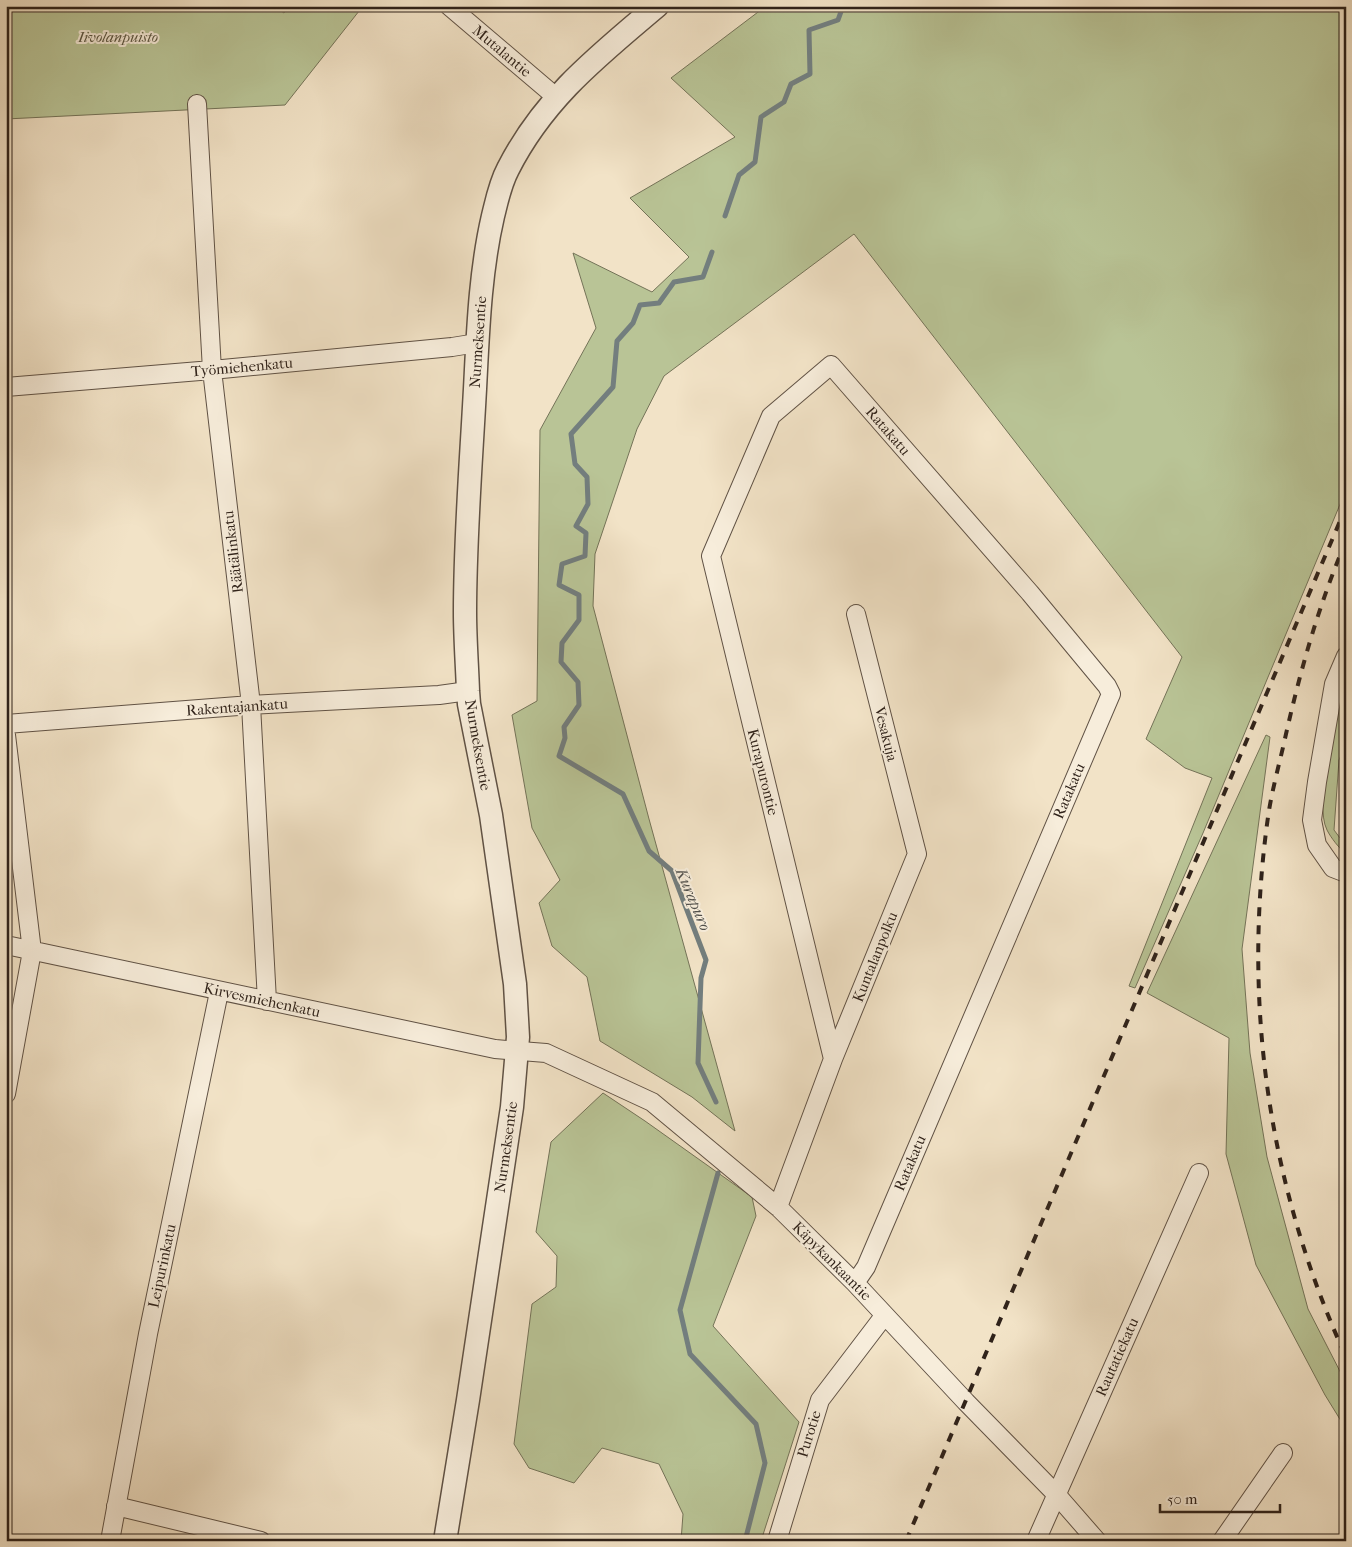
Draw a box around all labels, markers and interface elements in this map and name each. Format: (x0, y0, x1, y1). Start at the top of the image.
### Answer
street label: Mutalantie (469, 21, 535, 81)
park label: Iivolanpuisto (77, 28, 158, 46)
street label: Nurmeksentie (466, 295, 490, 389)
street label: Työmiehenkatu (190, 354, 294, 380)
street label: Ratakatu (862, 403, 914, 459)
street label: Räätälinkatu (219, 509, 247, 594)
street label: Rakentajankatu (186, 694, 289, 720)
street label: Nurmeksentie (461, 698, 495, 792)
street label: Vesakuja (870, 704, 902, 764)
street label: Kurapurontie (744, 727, 783, 818)
street label: Ratakatu (1049, 760, 1089, 822)
water label: Kurapuro (671, 864, 715, 934)
street label: Kuntalanpolku (849, 909, 901, 1005)
street label: Kirvesmiehenkatu (202, 979, 323, 1021)
street label: Nurmeksentie (491, 1100, 521, 1194)
street label: Ratakatu (890, 1132, 930, 1194)
street label: Käpykankaantie (789, 1218, 876, 1305)
street label: Leipurinkatu (144, 1222, 180, 1310)
street label: Rautatiekatu (1092, 1314, 1143, 1399)
street label: Purotie (793, 1408, 825, 1460)
scale bar (1160, 1482, 1280, 1514)
text: 50 m (1167, 1490, 1198, 1508)

